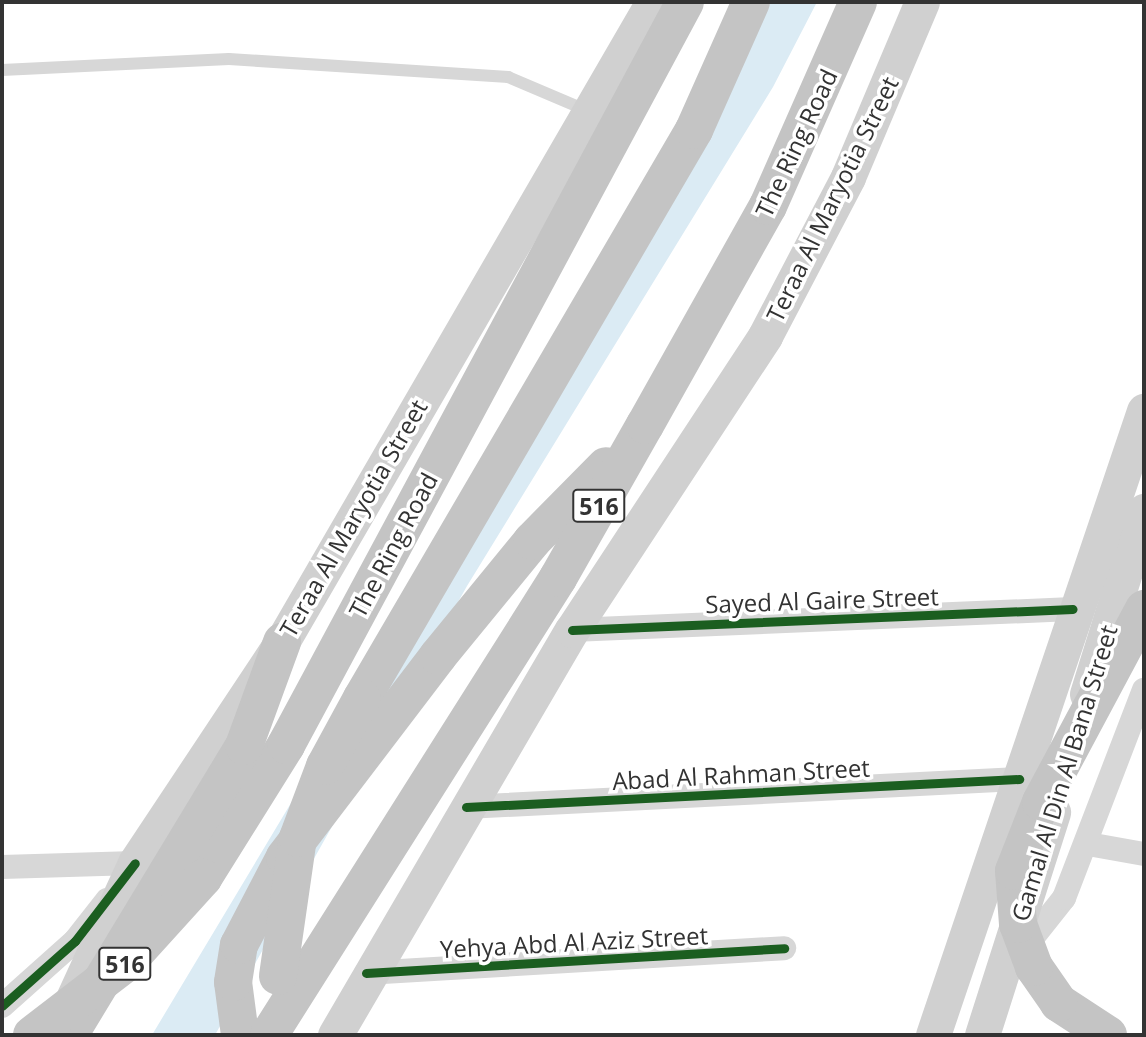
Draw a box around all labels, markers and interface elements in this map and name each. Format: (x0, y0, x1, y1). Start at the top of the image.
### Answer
street label: The Ring Road (749, 65, 843, 221)
street label: Teraa Al Maryotia Street (760, 72, 904, 326)
street label: Teraa Al Maryotia Street (273, 394, 433, 642)
street label: The Ring Road (343, 468, 443, 622)
road number: 516 (571, 486, 627, 526)
street label: Sayed Al Gaire Street (705, 582, 939, 618)
street label: Gamal Al Din Al Bana Street (1005, 621, 1123, 925)
street label: Abad Al Rahman Street (611, 753, 871, 795)
street label: Yehya Abd Al Aziz Street (439, 921, 709, 963)
road number: 516 (97, 945, 153, 984)

